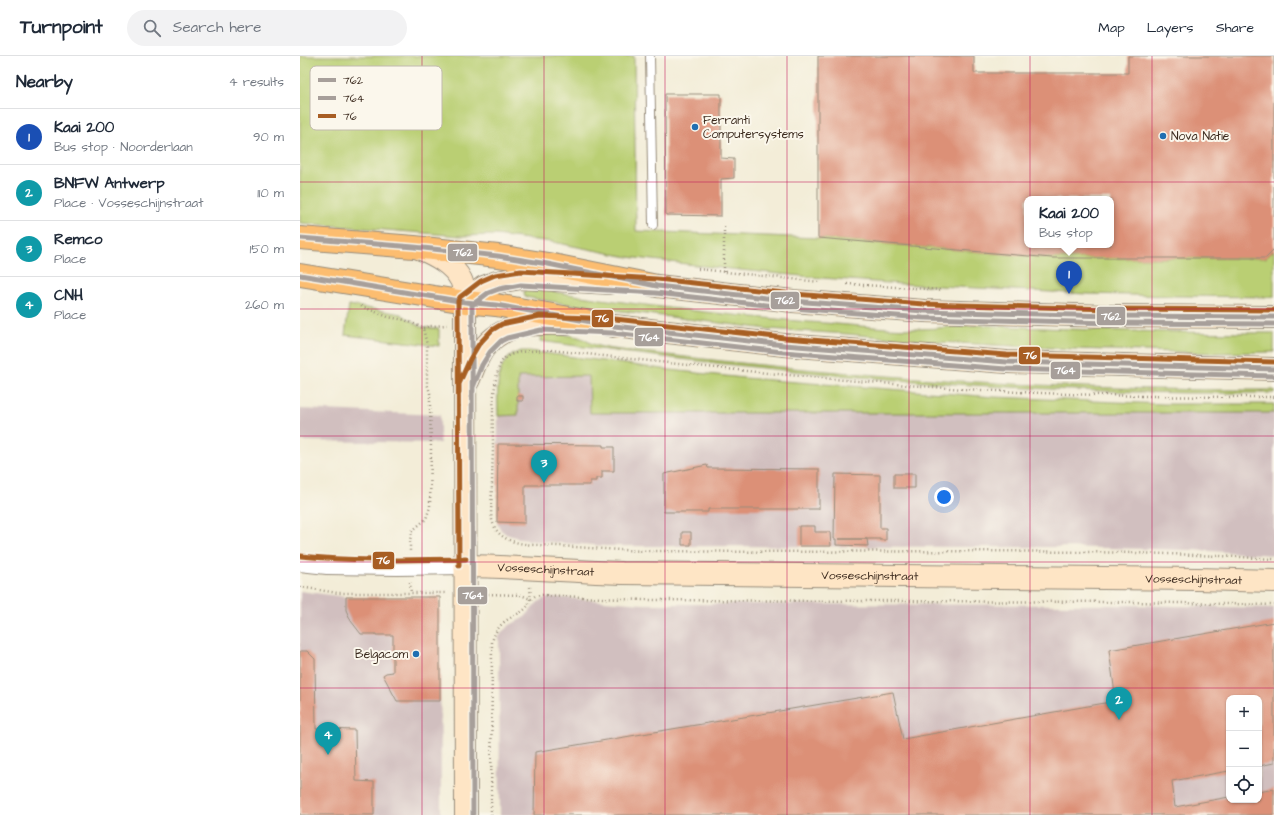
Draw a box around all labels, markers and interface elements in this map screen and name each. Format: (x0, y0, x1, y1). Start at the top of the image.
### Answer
search box (127, 10, 407, 46)
text: Turnpoint (20, 14, 103, 41)
icon: search (141, 17, 163, 39)
text: Search here (173, 17, 261, 38)
text: Map (1098, 18, 1125, 38)
text: Layers (1147, 18, 1194, 38)
text: Share (1216, 18, 1254, 38)
legend (310, 66, 442, 130)
text: Nearby (16, 70, 73, 94)
text: 4 results (229, 73, 284, 91)
text: 762 (343, 73, 364, 88)
text: 764 (343, 91, 365, 106)
text: 76 (343, 109, 357, 124)
place label: Ferranti Computersystems (703, 112, 804, 144)
text: Kaai 200 (54, 117, 114, 138)
marker: Ferranti Computersystems (690, 122, 700, 132)
text: 1 (28, 128, 30, 146)
text: 90 m (253, 128, 284, 146)
place label: Nova Natie (1171, 128, 1230, 145)
marker: Nova Natie (1158, 131, 1168, 141)
text: Bus stop · Noorderlaan (54, 138, 193, 156)
text: BNFW Antwerp (54, 173, 165, 194)
text: 2 (25, 184, 33, 202)
text: 110 m (257, 184, 284, 202)
text: Place · Vosseschijnstraat (54, 194, 203, 212)
popup (1024, 196, 1114, 248)
text: Kaai 200 (1039, 203, 1099, 224)
text: Bus stop (1039, 224, 1093, 242)
text: Remco (54, 229, 102, 250)
text: 3 (26, 240, 32, 258)
text: 150 m (250, 240, 284, 258)
line badge: 762 (447, 243, 478, 262)
text: 762 (452, 245, 474, 260)
text: Place (54, 250, 86, 268)
pin: 1 (1056, 261, 1082, 294)
text: CNH (54, 285, 83, 306)
line badge: 762 (770, 291, 800, 310)
text: 762 (774, 293, 796, 308)
text: 4 (25, 296, 33, 314)
text: 260 m (245, 296, 284, 314)
text: Place (54, 306, 86, 324)
line badge: 762 (1096, 306, 1126, 326)
line badge: 76 (591, 309, 614, 328)
text: 762 (1100, 309, 1122, 324)
text: 76 (594, 311, 609, 326)
line badge: 764 (634, 327, 664, 347)
text: 764 (637, 330, 660, 345)
line badge: 76 (1018, 346, 1041, 365)
text: 76 (1022, 348, 1037, 363)
line badge: 764 (1050, 361, 1081, 380)
text: 764 (1053, 363, 1076, 378)
pin: 3 (531, 450, 557, 483)
your location (934, 487, 954, 507)
line badge: 76 (372, 551, 395, 570)
text: 76 (375, 553, 390, 568)
street label: Vosseschijnstraat (497, 559, 595, 581)
street label: Vosseschijnstraat (821, 567, 919, 585)
street label: Vosseschijnstraat (1145, 570, 1243, 589)
line badge: 764 (457, 586, 488, 605)
text: 764 (461, 588, 484, 603)
place label: Belgacom (355, 646, 409, 664)
marker: Belgacom (411, 649, 421, 659)
pin: 2 (1106, 687, 1132, 720)
map controls (1226, 695, 1262, 803)
button: + (1226, 695, 1262, 731)
pin: 4 (315, 722, 341, 755)
button: − (1226, 731, 1262, 767)
button: locate (1226, 767, 1262, 803)

